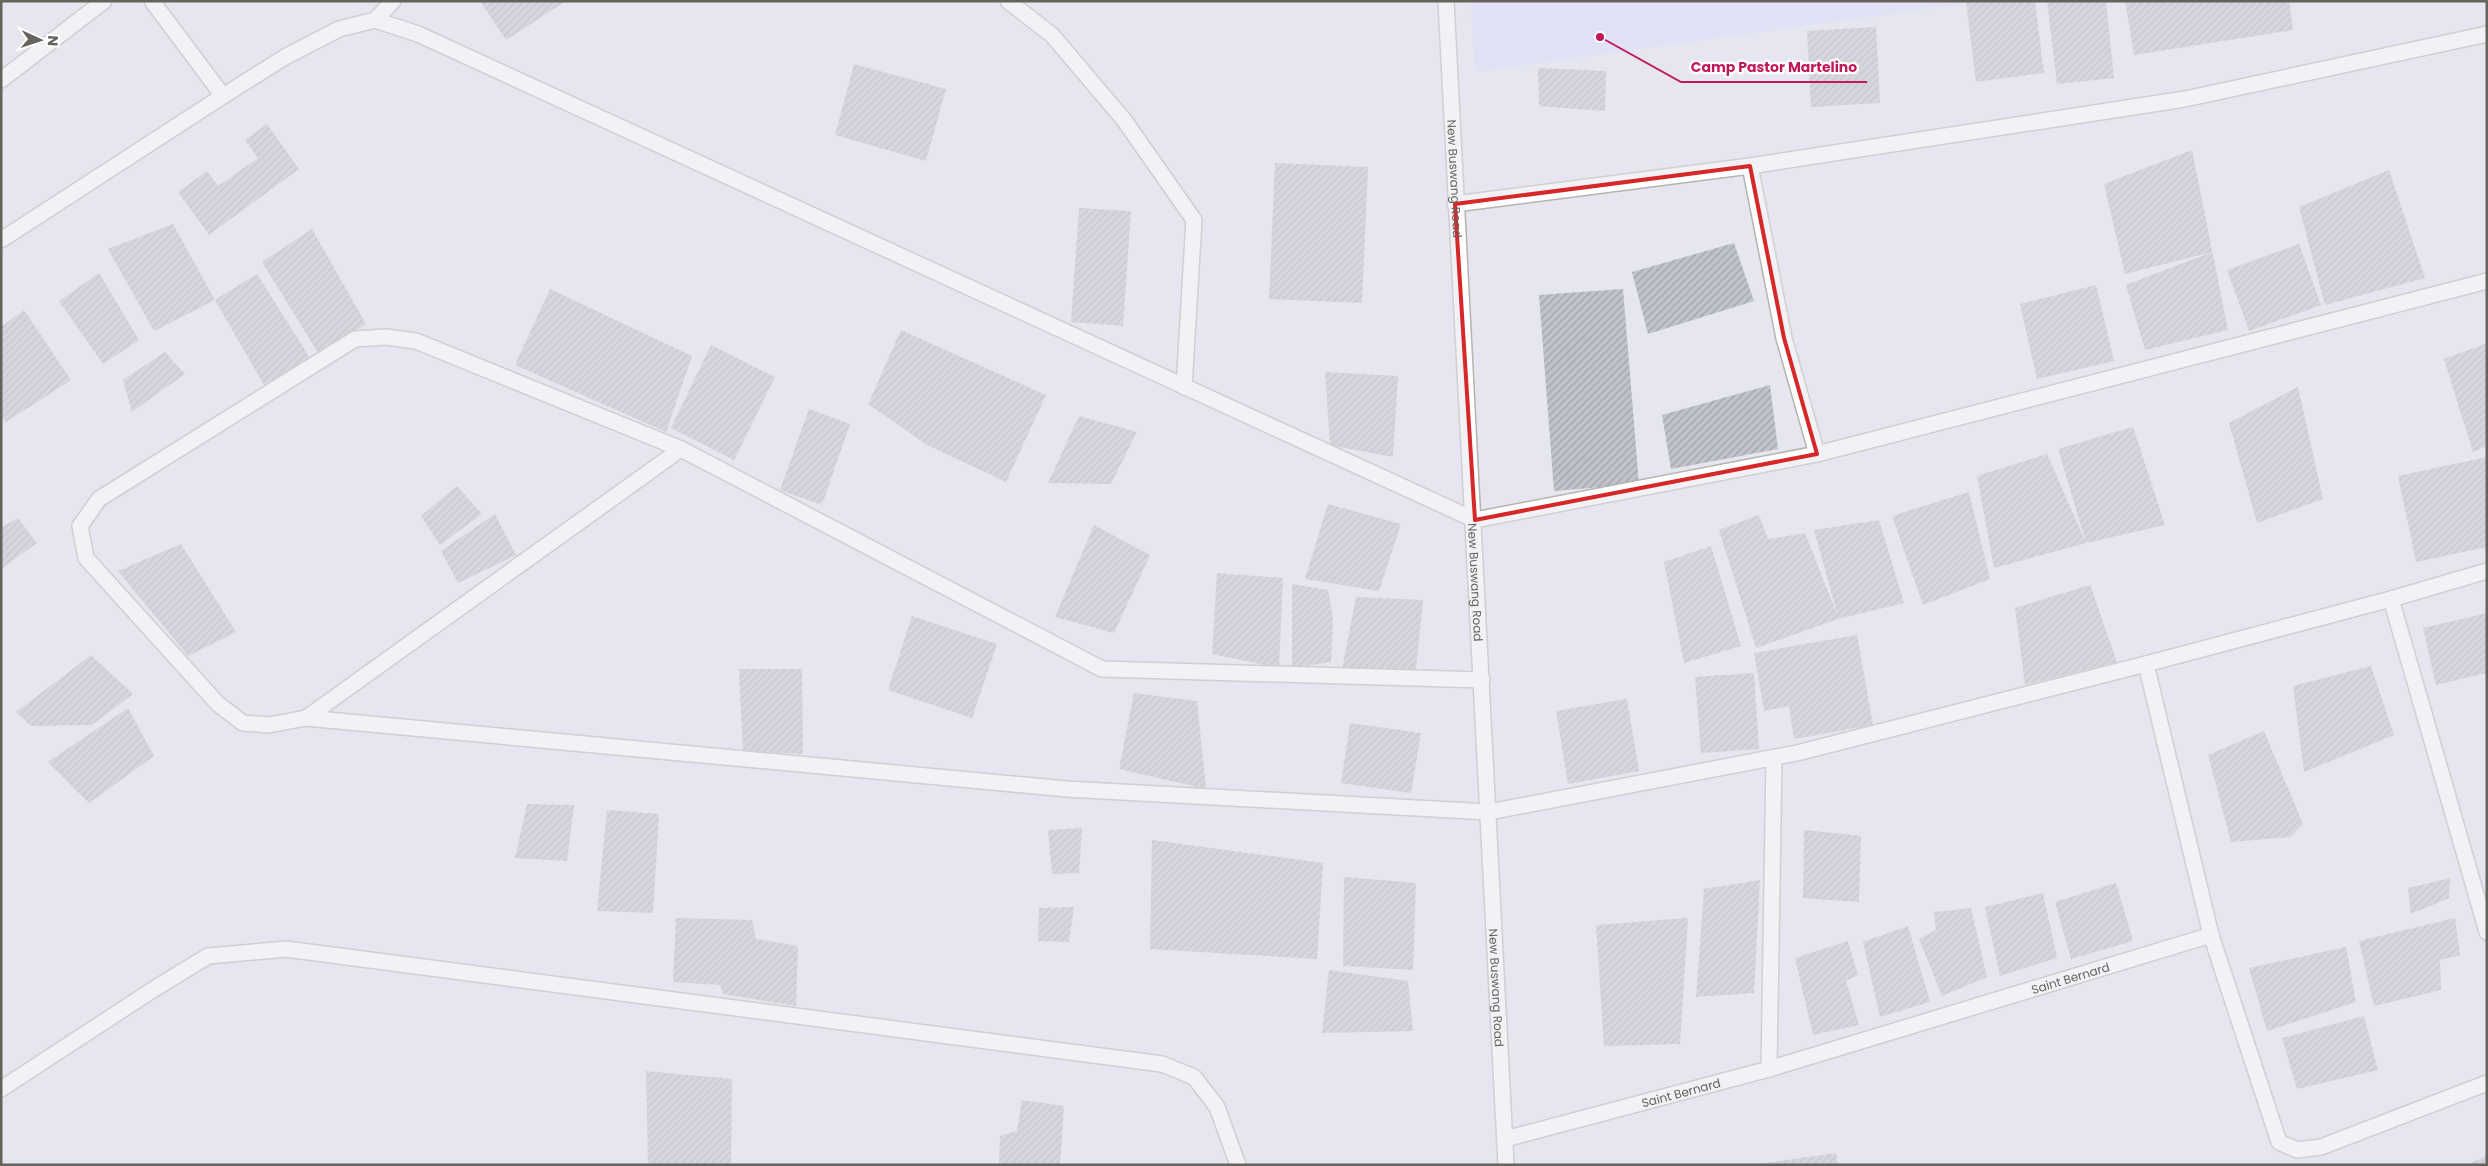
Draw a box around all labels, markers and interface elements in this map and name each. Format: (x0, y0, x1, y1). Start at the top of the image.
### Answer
north arrow (15, 15, 65, 65)
text: N (43, 35, 63, 46)
callout: Camp Pastor Martelino (1681, 53, 1867, 82)
text: Camp Pastor Martelino (1691, 57, 1857, 77)
street label: New Buswang Road (1444, 119, 1467, 238)
street label: New Buswang Road (1464, 523, 1487, 642)
street label: New Buswang Road (1485, 928, 1508, 1047)
street label: Saint Bernard (2029, 958, 2112, 998)
street label: Saint Bernard (1640, 1074, 1722, 1111)

